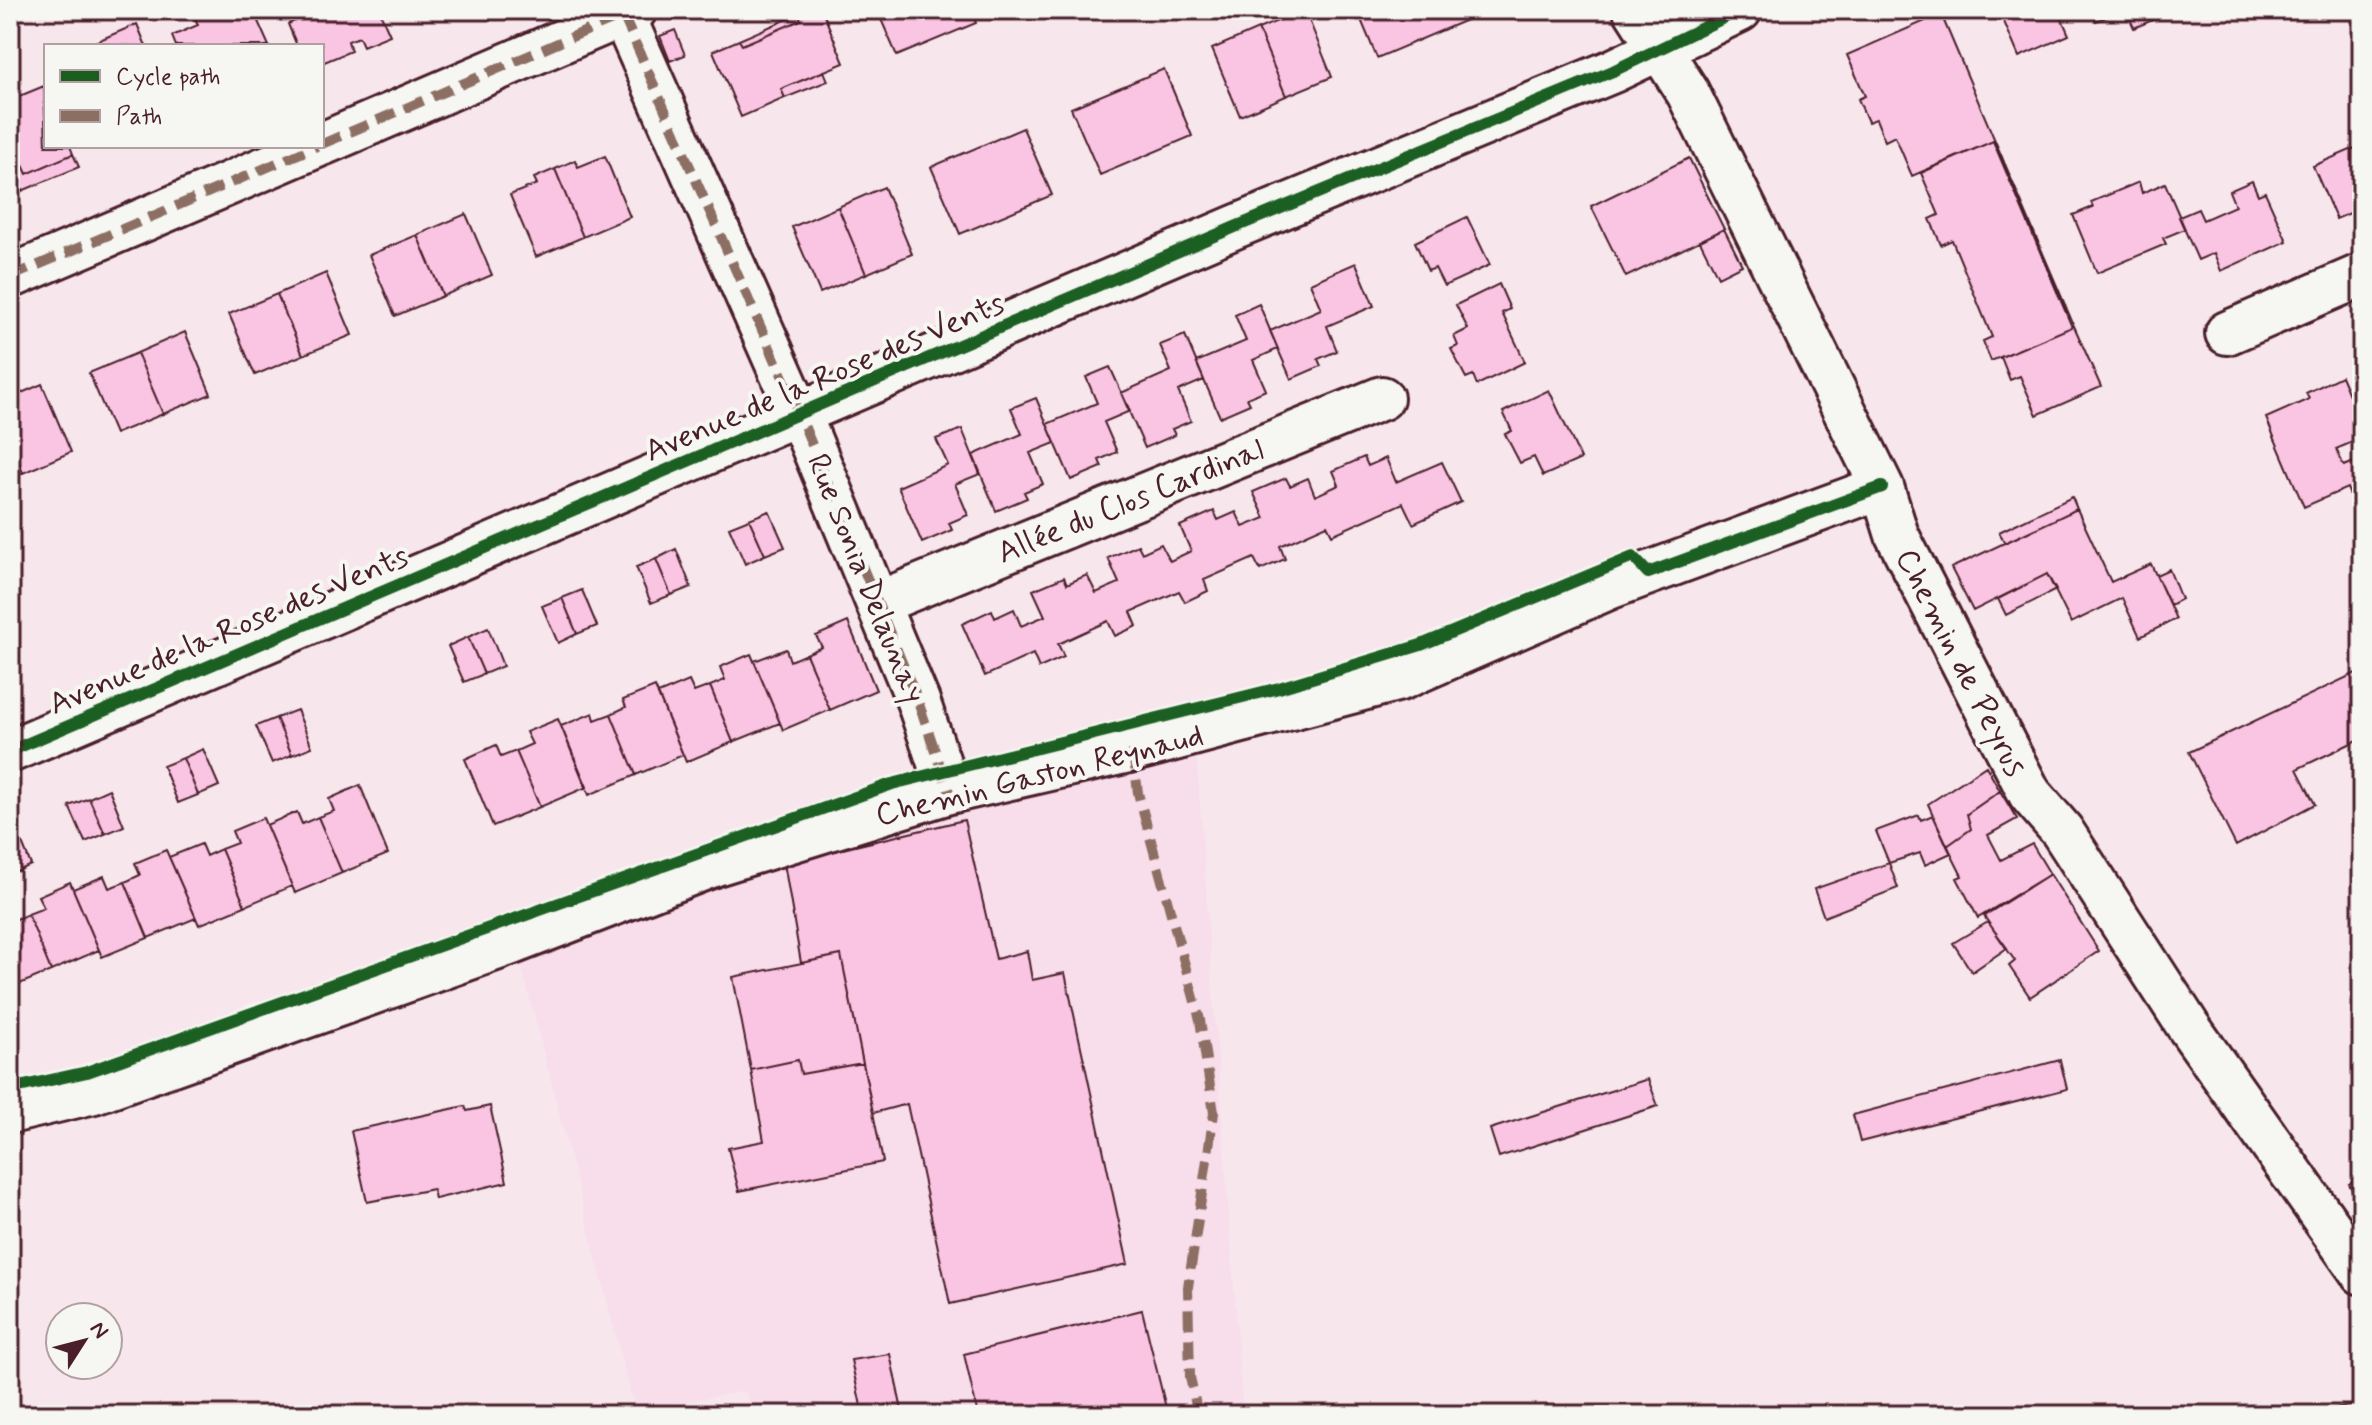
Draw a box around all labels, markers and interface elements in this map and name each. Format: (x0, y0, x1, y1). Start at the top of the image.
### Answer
legend (44, 44, 324, 148)
text: Cycle path (116, 62, 221, 93)
text: Path (116, 102, 162, 133)
street label: Avenue de la Rose des Vents (639, 283, 1011, 473)
street label: Allée du Clos Cardinal (991, 429, 1270, 575)
street label: Rue Sonia Delaunay (796, 448, 934, 710)
street label: Avenue de la Rose des Vents (43, 536, 415, 726)
street label: Chemin de Peyrus (1885, 542, 2036, 784)
street label: Chemin Gaston Reynaud (871, 715, 1208, 837)
north arrow (44, 1301, 124, 1381)
text: N (83, 1316, 114, 1345)

